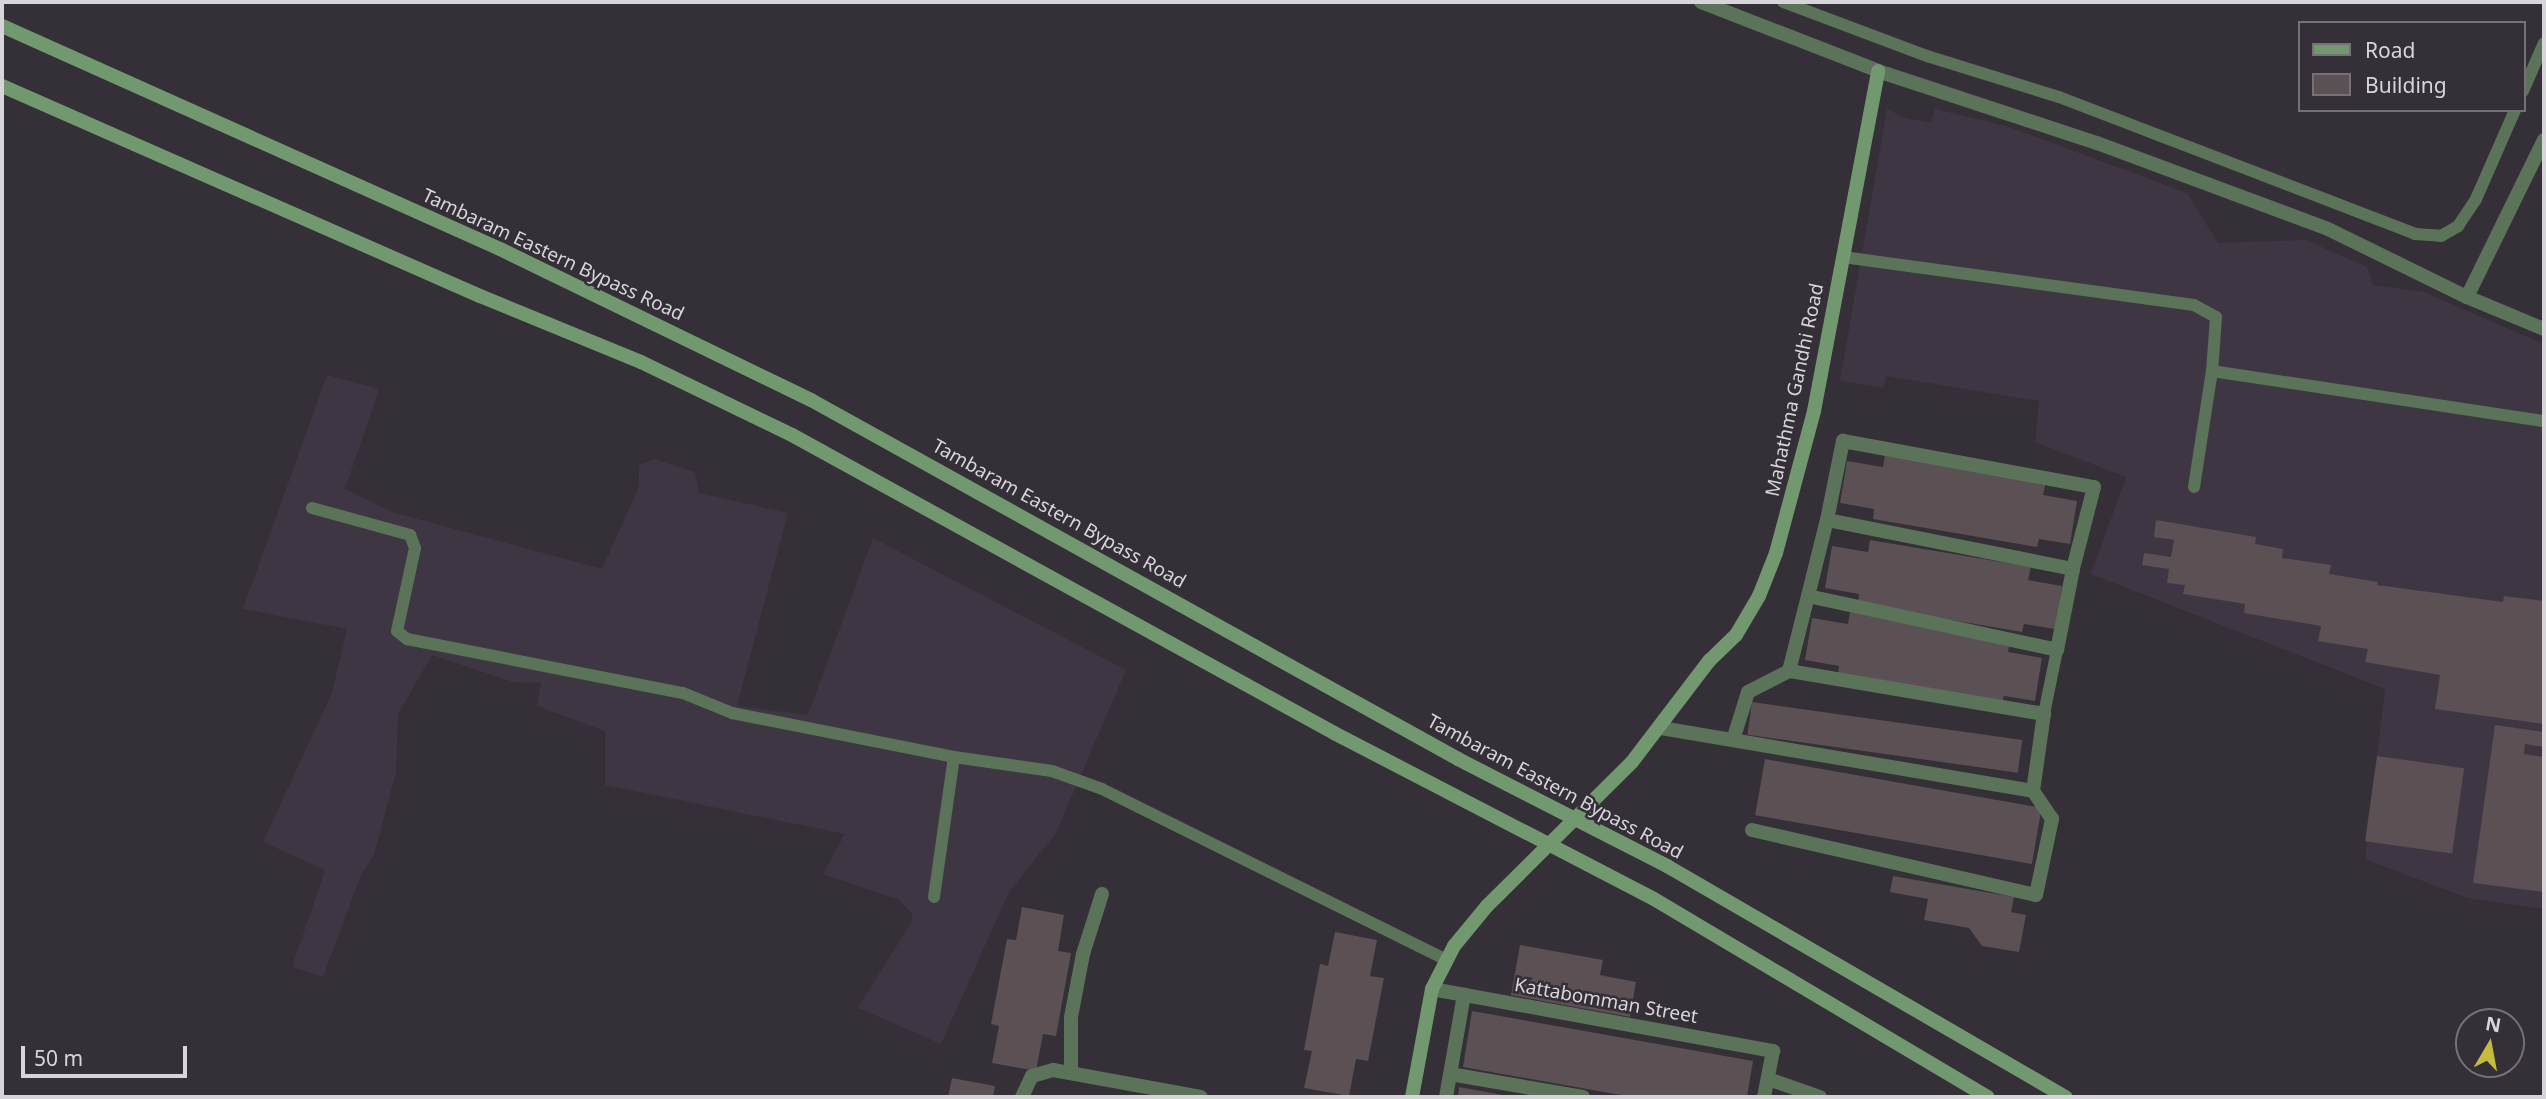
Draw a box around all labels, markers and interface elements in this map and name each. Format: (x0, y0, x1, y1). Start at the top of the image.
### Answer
legend (2298, 21, 2525, 112)
text: Road (2365, 36, 2415, 64)
text: Building (2365, 71, 2447, 99)
street label: Tambaram Eastern Bypass Road (418, 184, 688, 326)
street label: Mahathma Gandhi Road (1761, 281, 1829, 499)
street label: Tambaram Eastern Bypass Road (928, 435, 1190, 593)
street label: Tambaram Eastern Bypass Road (1423, 710, 1687, 864)
street label: Kattabomman Street (1512, 974, 1700, 1028)
north arrow (2455, 1008, 2525, 1078)
text: N (2483, 1010, 2503, 1038)
scale bar (24, 1032, 191, 1076)
text: 50 m (34, 1044, 83, 1072)

